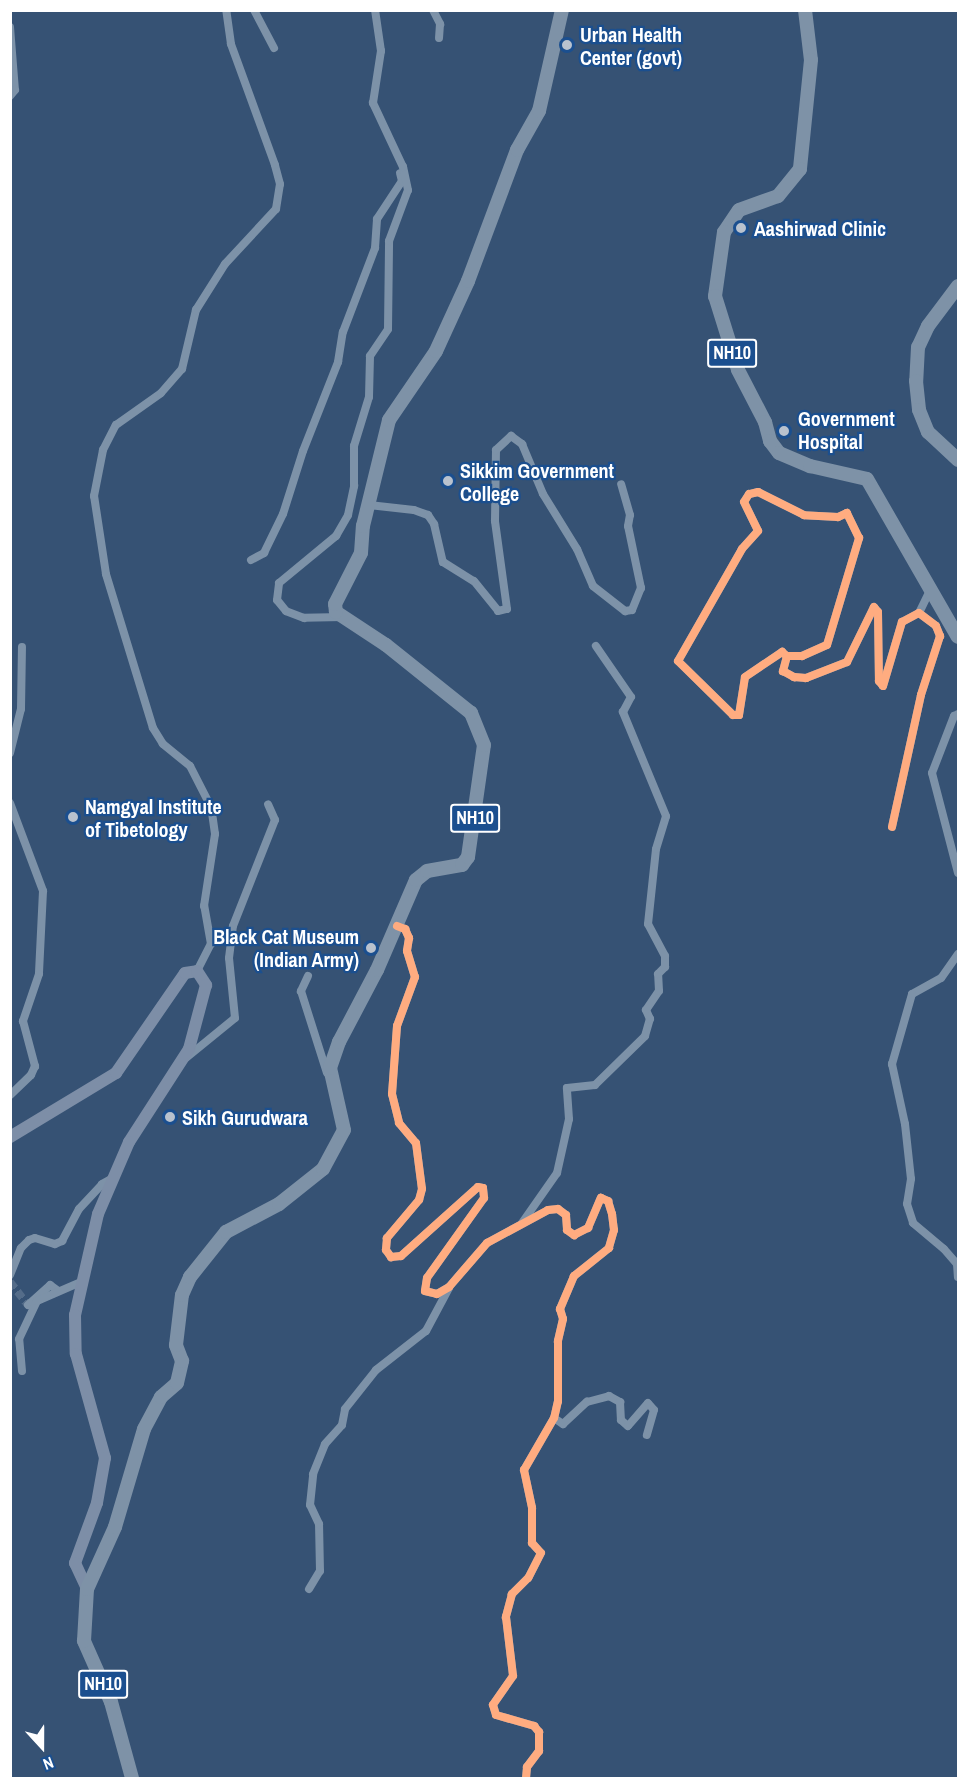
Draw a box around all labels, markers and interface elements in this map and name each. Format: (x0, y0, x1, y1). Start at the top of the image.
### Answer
place label: Urban Health Center (govt) (580, 22, 682, 69)
marker: Urban Health Center (govt) (558, 36, 576, 54)
place label: Aashirwad Clinic (754, 216, 886, 240)
marker: Aashirwad Clinic (732, 219, 750, 237)
road number: NH10 (706, 338, 758, 368)
place label: Government Hospital (798, 407, 895, 454)
marker: Government Hospital (775, 422, 793, 440)
place label: Sikkim Government College (460, 458, 614, 505)
marker: Sikkim Government College (441, 474, 455, 488)
place label: Namgyal Institute of Tibetology (85, 794, 222, 841)
road number: NH10 (450, 803, 500, 833)
marker: Namgyal Institute of Tibetology (66, 810, 80, 824)
place label: Black Cat Museum (Indian Army) (213, 924, 359, 971)
marker: Black Cat Museum (Indian Army) (364, 941, 378, 955)
place label: Sikh Gurudwara (182, 1105, 308, 1129)
marker: Sikh Gurudwara (163, 1110, 177, 1124)
road number: NH10 (78, 1669, 128, 1699)
north arrow (12, 1717, 72, 1777)
text: N (40, 1752, 57, 1776)

